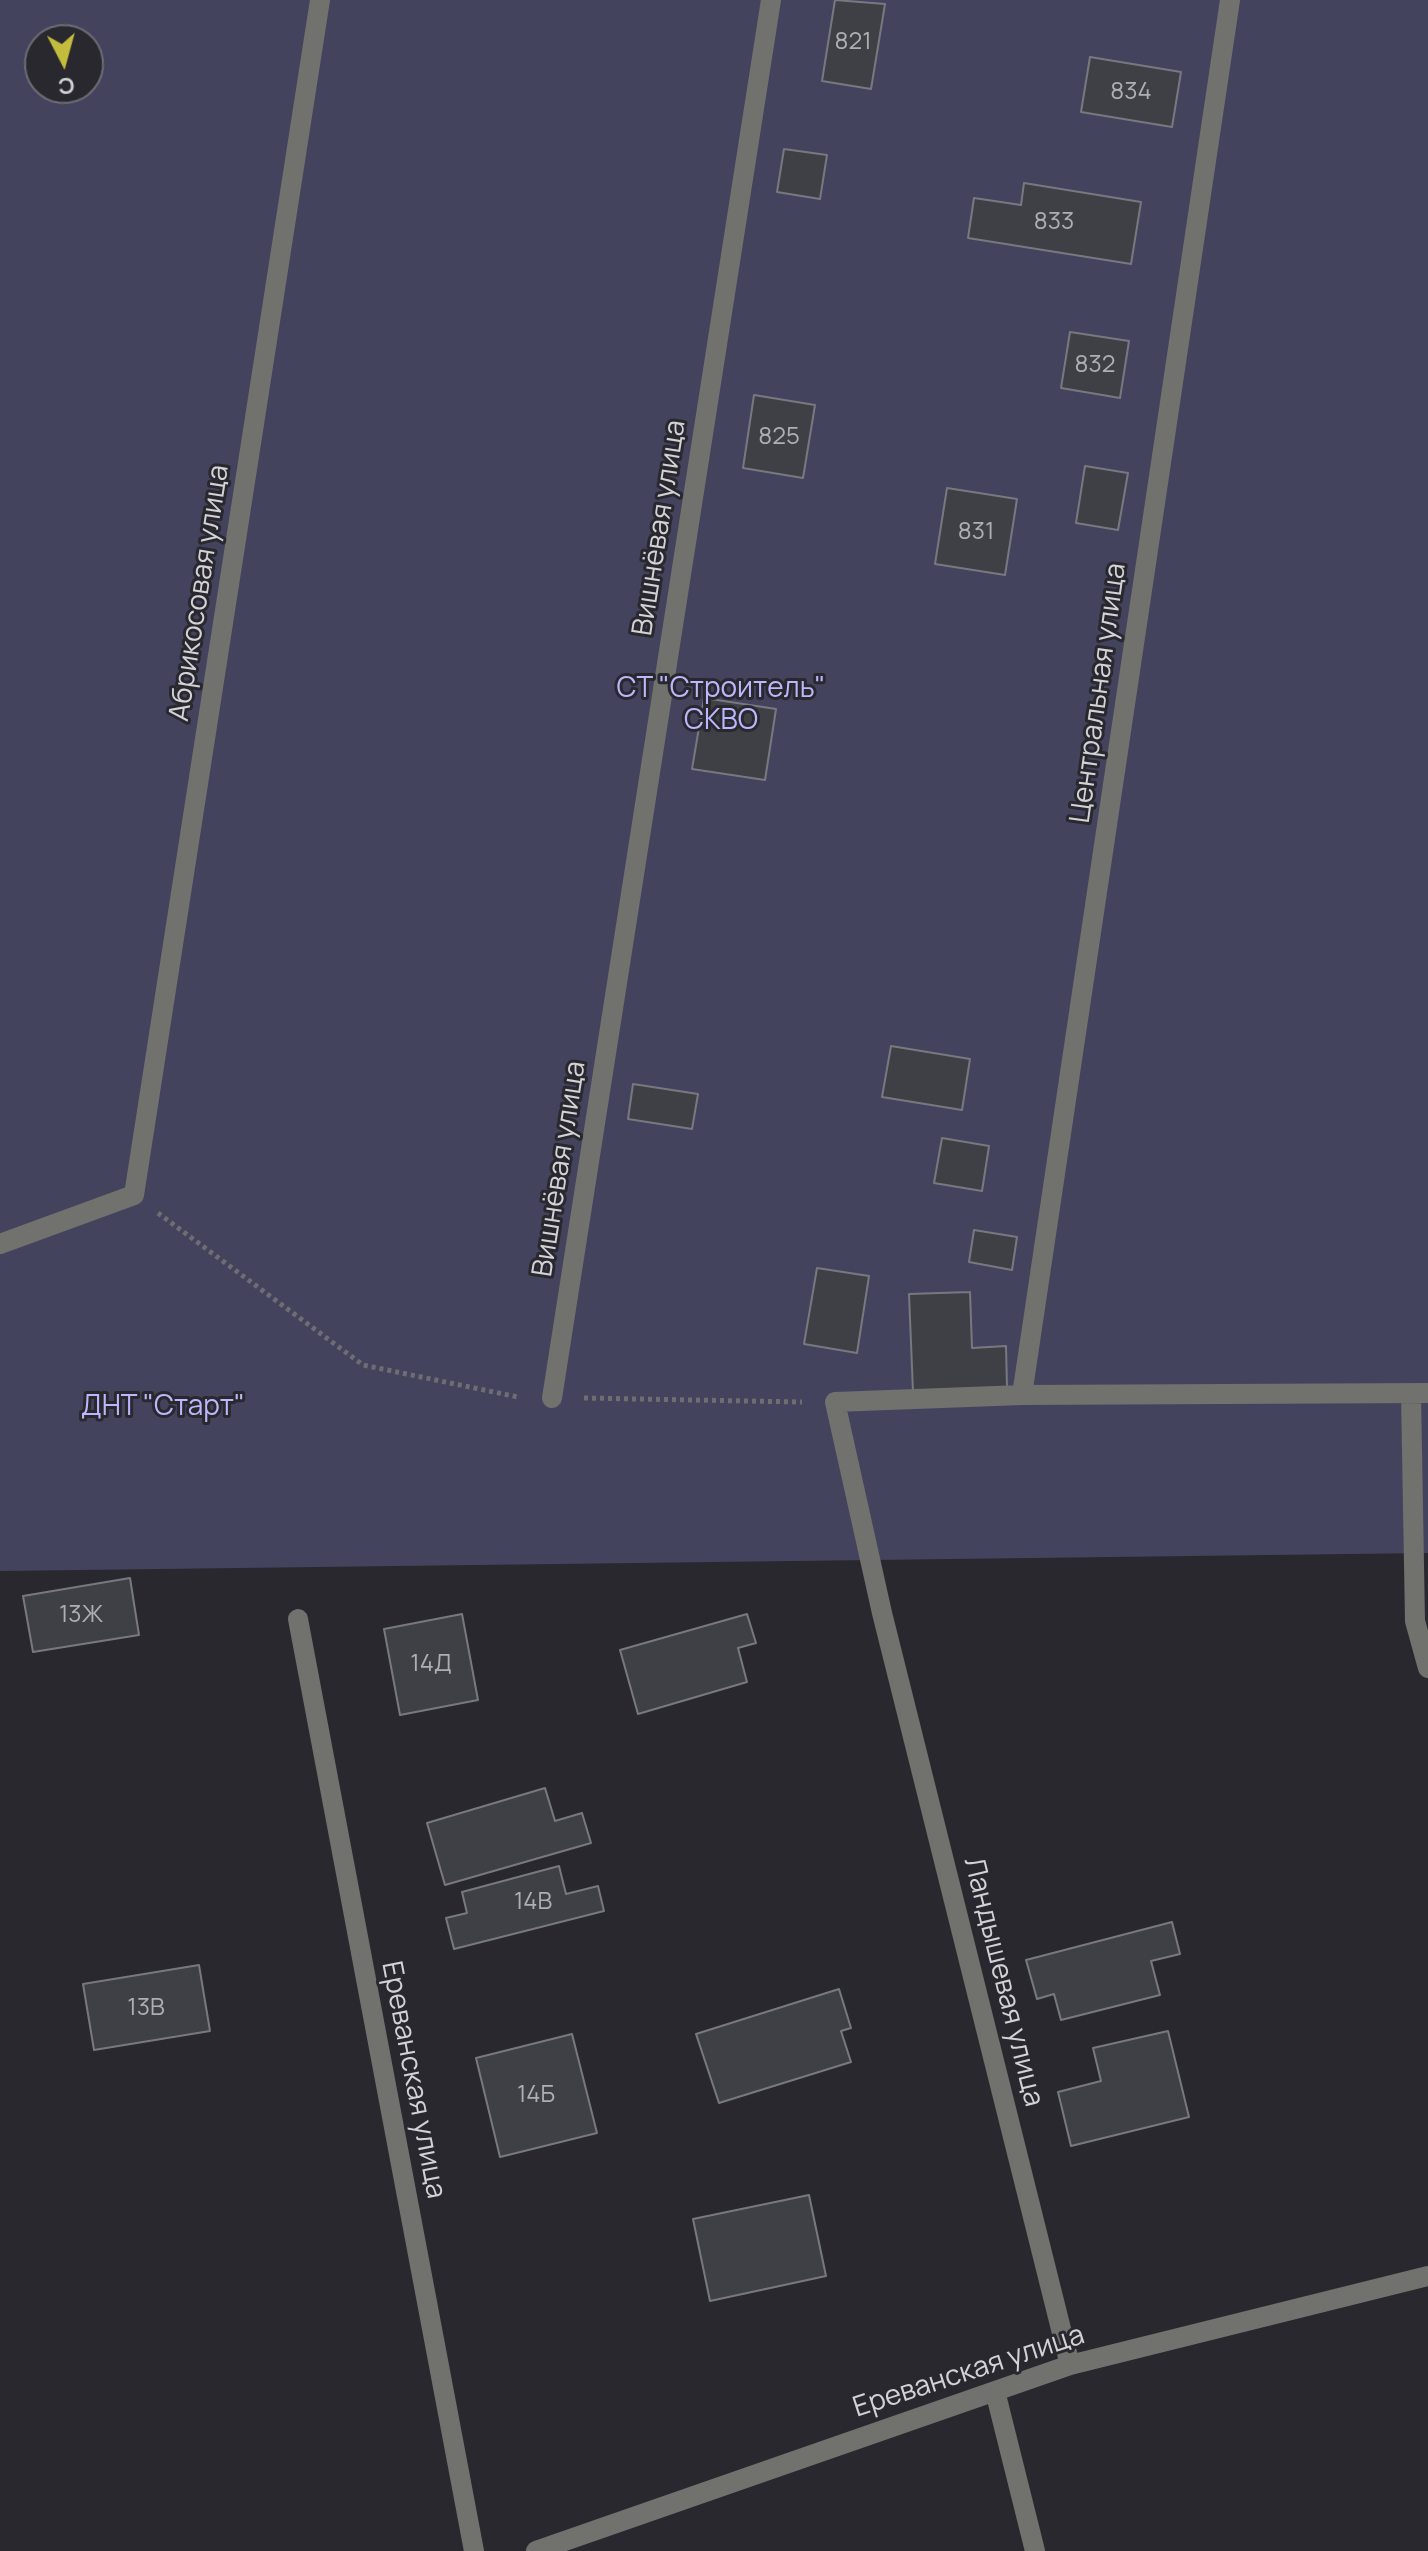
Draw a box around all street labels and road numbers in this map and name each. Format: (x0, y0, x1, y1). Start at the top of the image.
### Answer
street label: Вишнёвая улица (626, 418, 694, 638)
street label: Абрикосовая улица (163, 462, 237, 724)
street label: Центральная улица (1064, 561, 1134, 825)
street label: Вишнёвая улица (526, 1059, 594, 1279)
street label: Ландышевая улица (956, 1854, 1050, 2110)
street label: Ереванская улица (374, 1958, 452, 2202)
street label: Ереванская улица (849, 2319, 1089, 2425)

